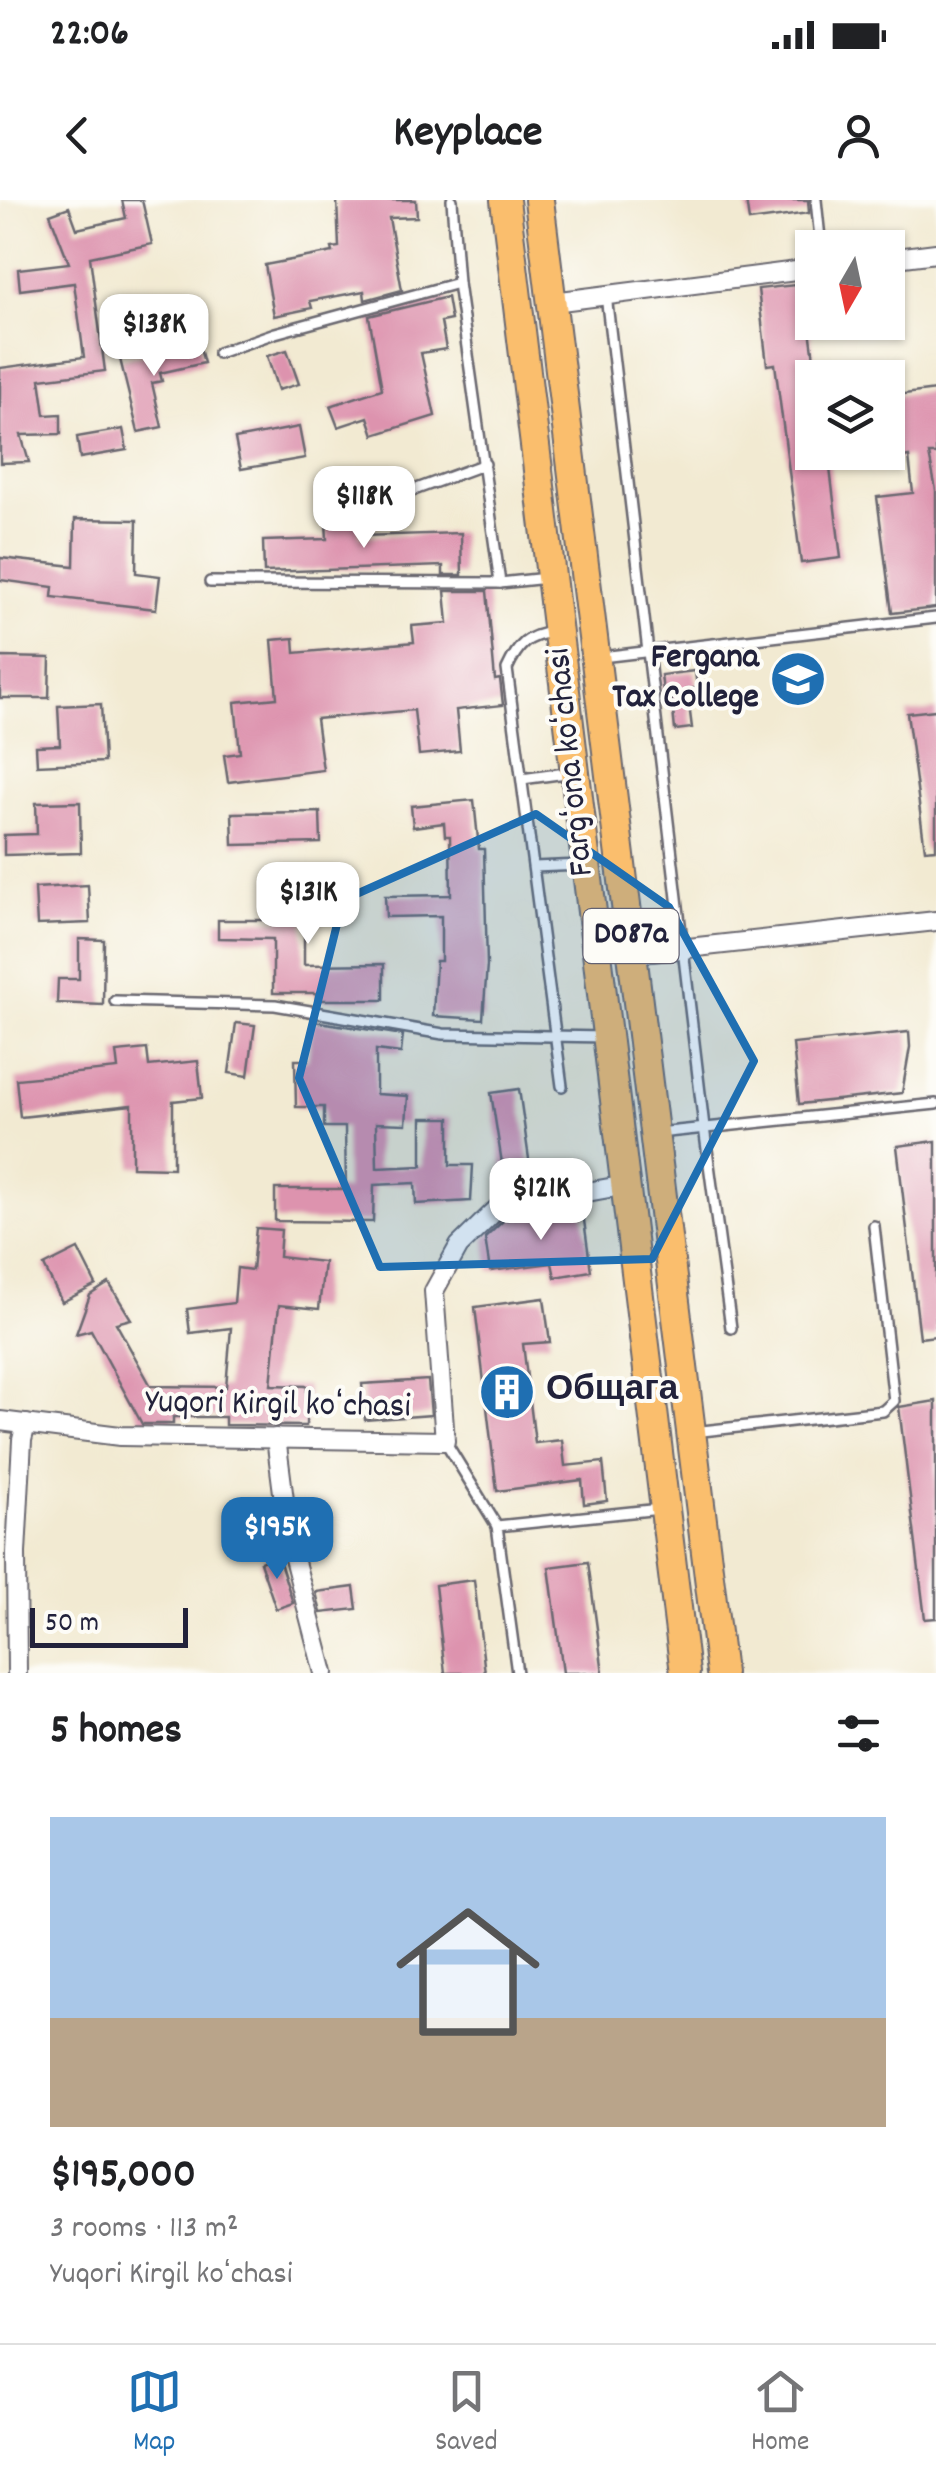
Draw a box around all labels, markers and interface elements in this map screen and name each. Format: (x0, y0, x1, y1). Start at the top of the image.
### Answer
text: 22:06 (50, 8, 129, 63)
text: Keyplace (393, 103, 543, 167)
icon: back (50, 108, 105, 163)
icon: person (831, 108, 886, 163)
north arrow (795, 230, 905, 340)
map controls (795, 230, 905, 470)
pin: $138K (84, 294, 224, 379)
text: $138K (121, 303, 187, 349)
button: layers (795, 360, 905, 470)
pin: $118K (294, 466, 434, 551)
text: $118K (335, 475, 393, 521)
place label: Fergana Tax College (612, 634, 761, 724)
street label: Fargʻona koʻchasi (535, 645, 609, 879)
school or university icon: Fergana Tax College (768, 649, 828, 709)
pin: $131K (238, 862, 378, 947)
text: $131K (278, 871, 338, 917)
road number: D087a (584, 909, 678, 963)
pin: $121K (471, 1158, 611, 1243)
text: $121K (511, 1167, 571, 1213)
building icon: Общага (477, 1362, 537, 1422)
place label: Общага (546, 1367, 679, 1417)
street label: Yuqori Kirgil koʻchasi (145, 1379, 411, 1433)
pin: $195K (207, 1497, 347, 1582)
text: $195K (243, 1506, 311, 1552)
scale bar (30, 1603, 188, 1648)
text: 50 m (45, 1605, 99, 1645)
text: 5 homes (50, 1703, 182, 1763)
icon: filters (831, 1706, 886, 1761)
icon: home (378, 1882, 558, 2062)
text: $195,000 (50, 2147, 196, 2207)
text: 3 rooms · 113 m² (50, 2207, 239, 2253)
text: Yuqori Kirgil koʻchasi (50, 2253, 293, 2299)
tab: Map (127, 2364, 182, 2464)
tab: Saved (435, 2364, 498, 2464)
tab: Home (751, 2364, 809, 2464)

